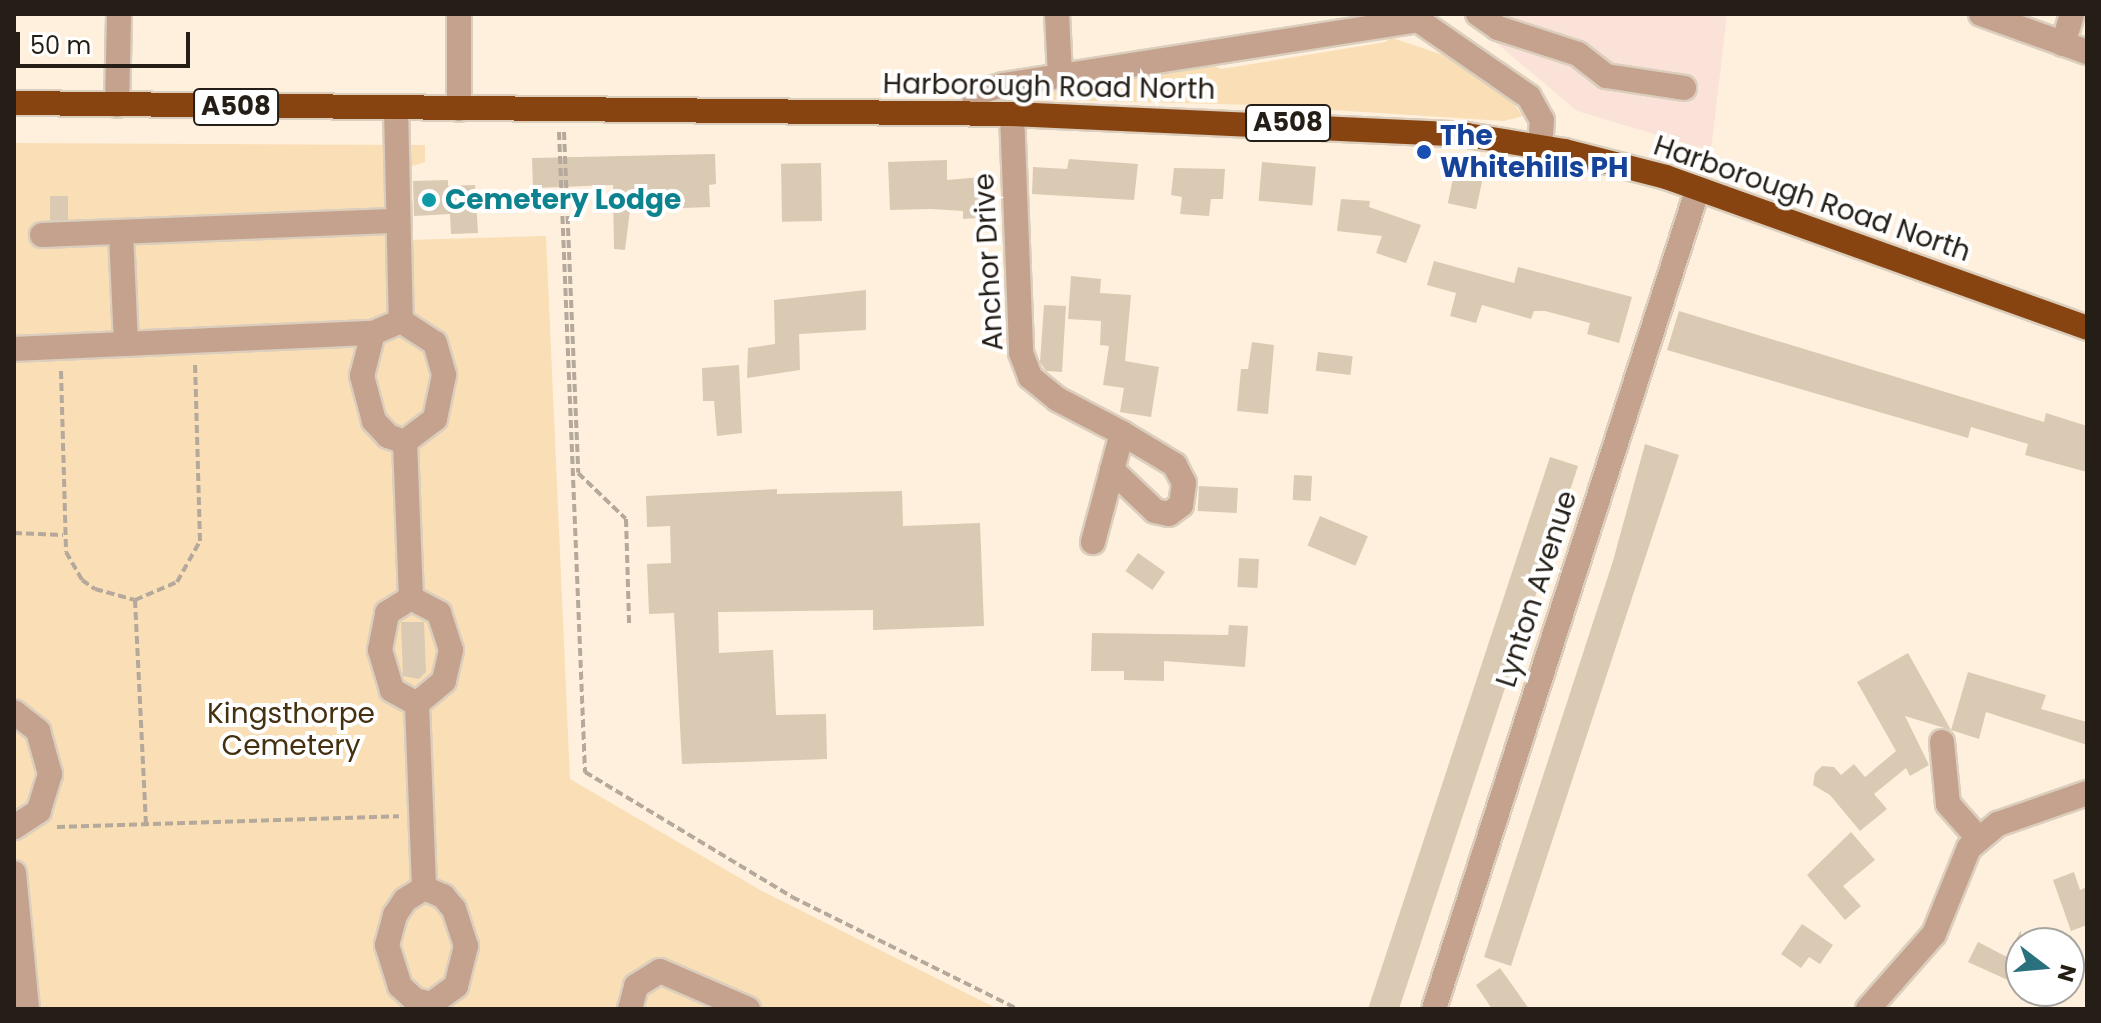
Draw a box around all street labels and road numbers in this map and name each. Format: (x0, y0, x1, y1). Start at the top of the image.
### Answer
street label: Harborough Road North (882, 67, 1216, 107)
road number: A508 (192, 85, 280, 129)
road number: A508 (1244, 101, 1332, 145)
street label: Harborough Road North (1649, 129, 1975, 269)
street label: Anchor Drive (968, 172, 1010, 352)
street label: Lynton Avenue (1489, 487, 1585, 691)

